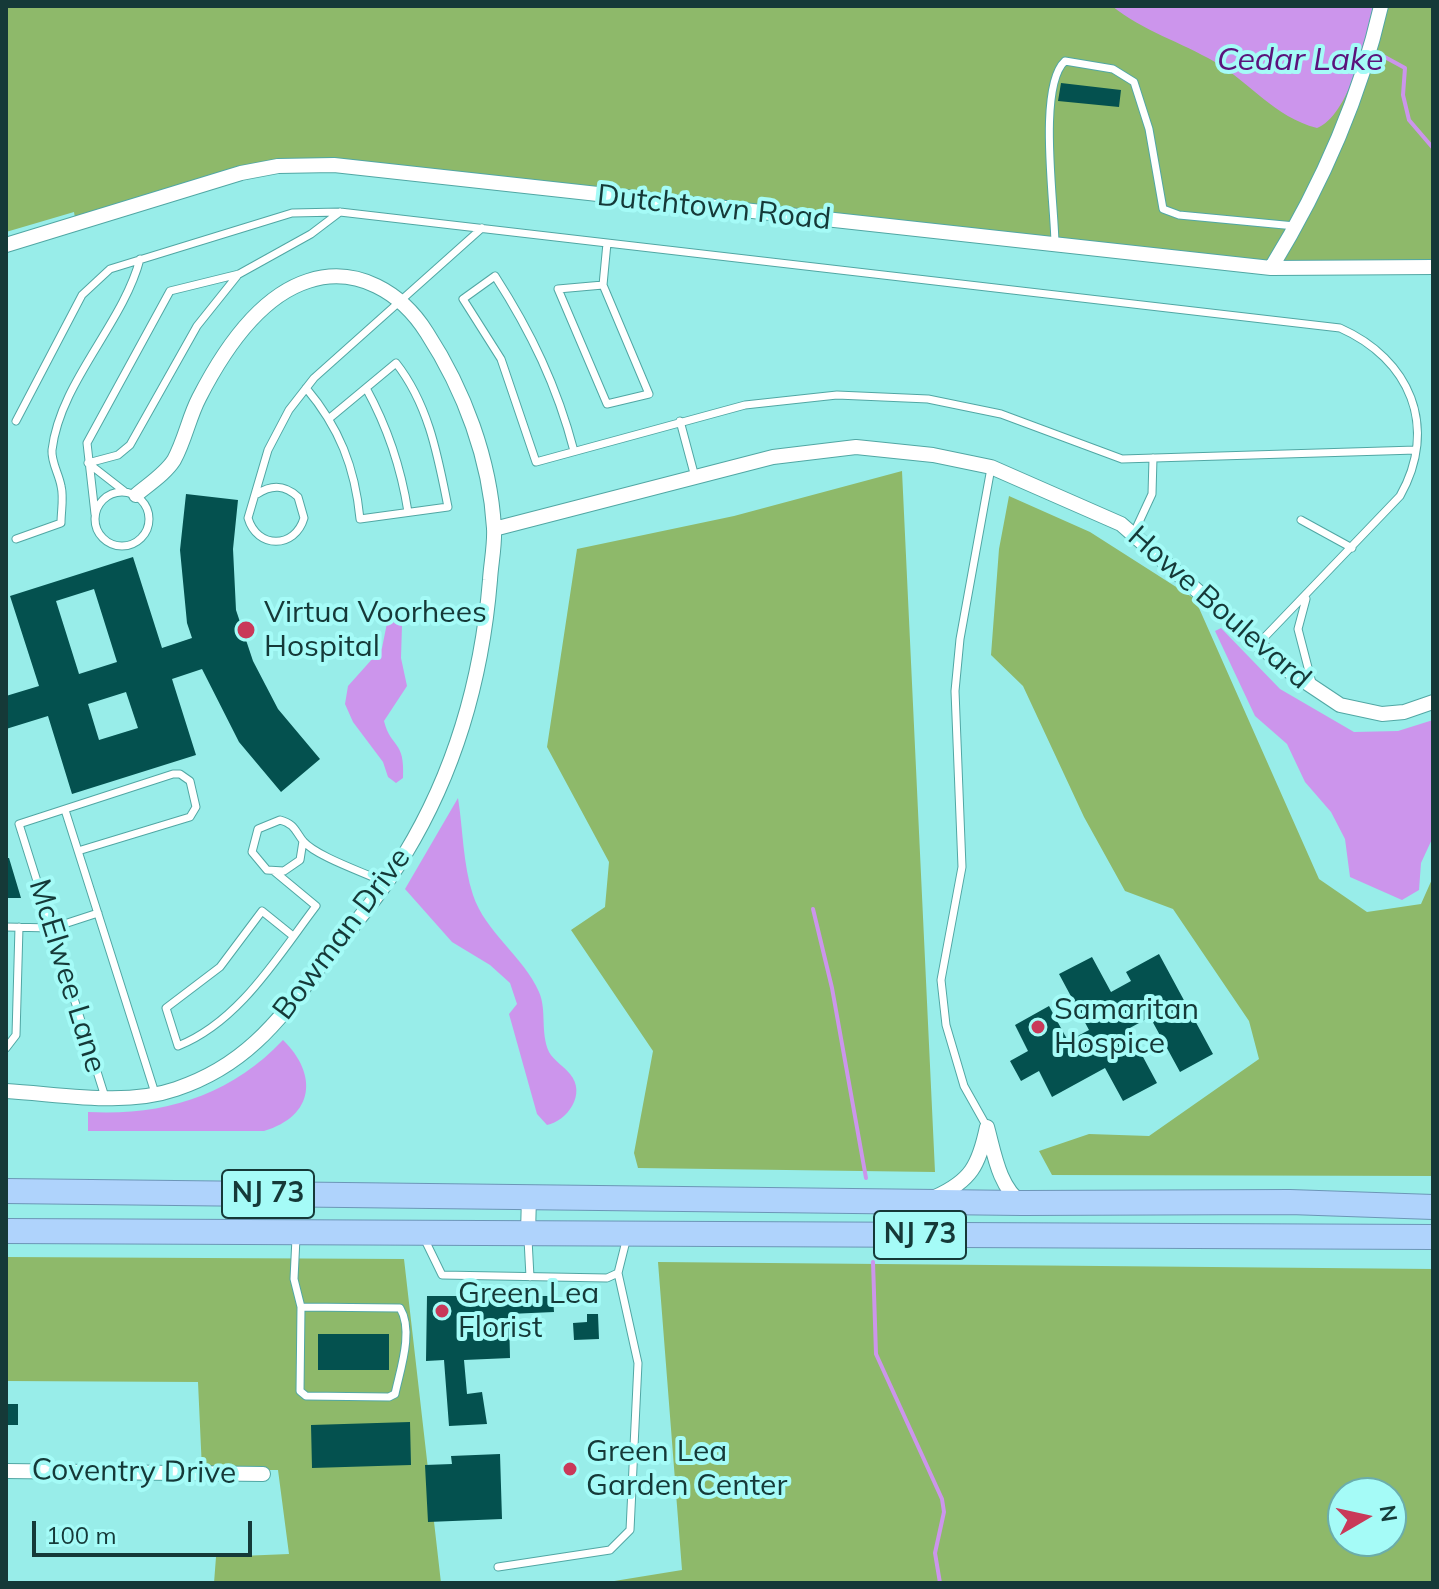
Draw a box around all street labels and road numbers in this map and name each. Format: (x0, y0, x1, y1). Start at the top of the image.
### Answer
street label: Dutchtown Road (595, 178, 833, 238)
street label: Howe Boulevard (1120, 519, 1318, 697)
street label: Bowman Drive (266, 841, 418, 1027)
street label: McElwee Lane (21, 875, 113, 1077)
road number: NJ 73 (222, 1170, 314, 1218)
road number: NJ 73 (874, 1211, 966, 1259)
street label: Coventry Drive (31, 1452, 237, 1492)

